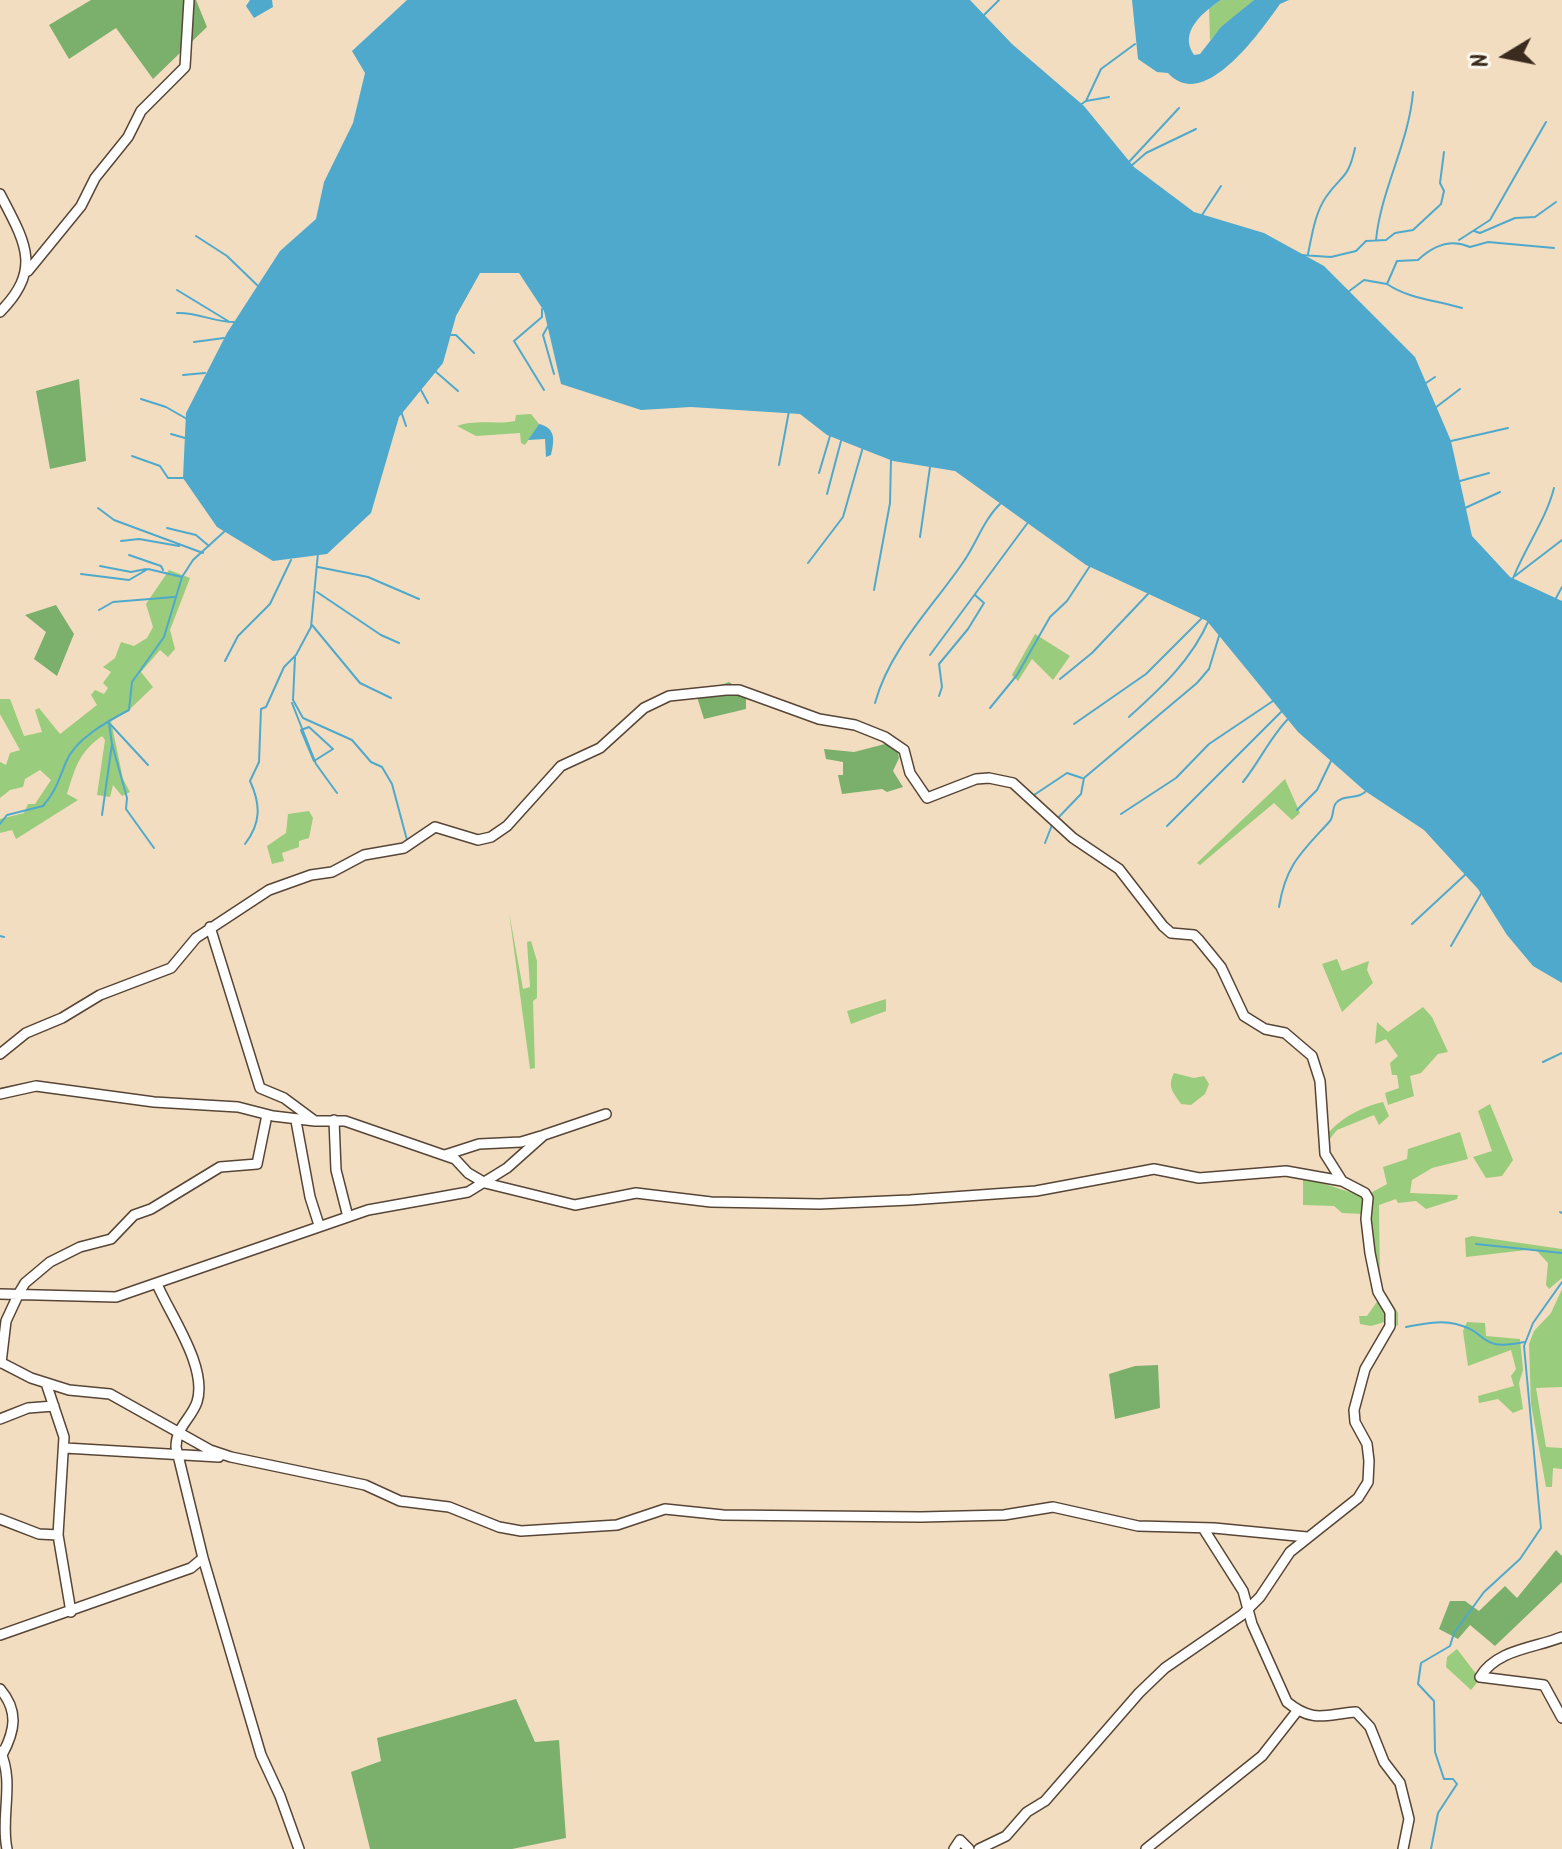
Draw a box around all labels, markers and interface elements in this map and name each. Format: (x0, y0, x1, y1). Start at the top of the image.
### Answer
north arrow (1466, 16, 1546, 96)
text: N (1463, 50, 1500, 70)

